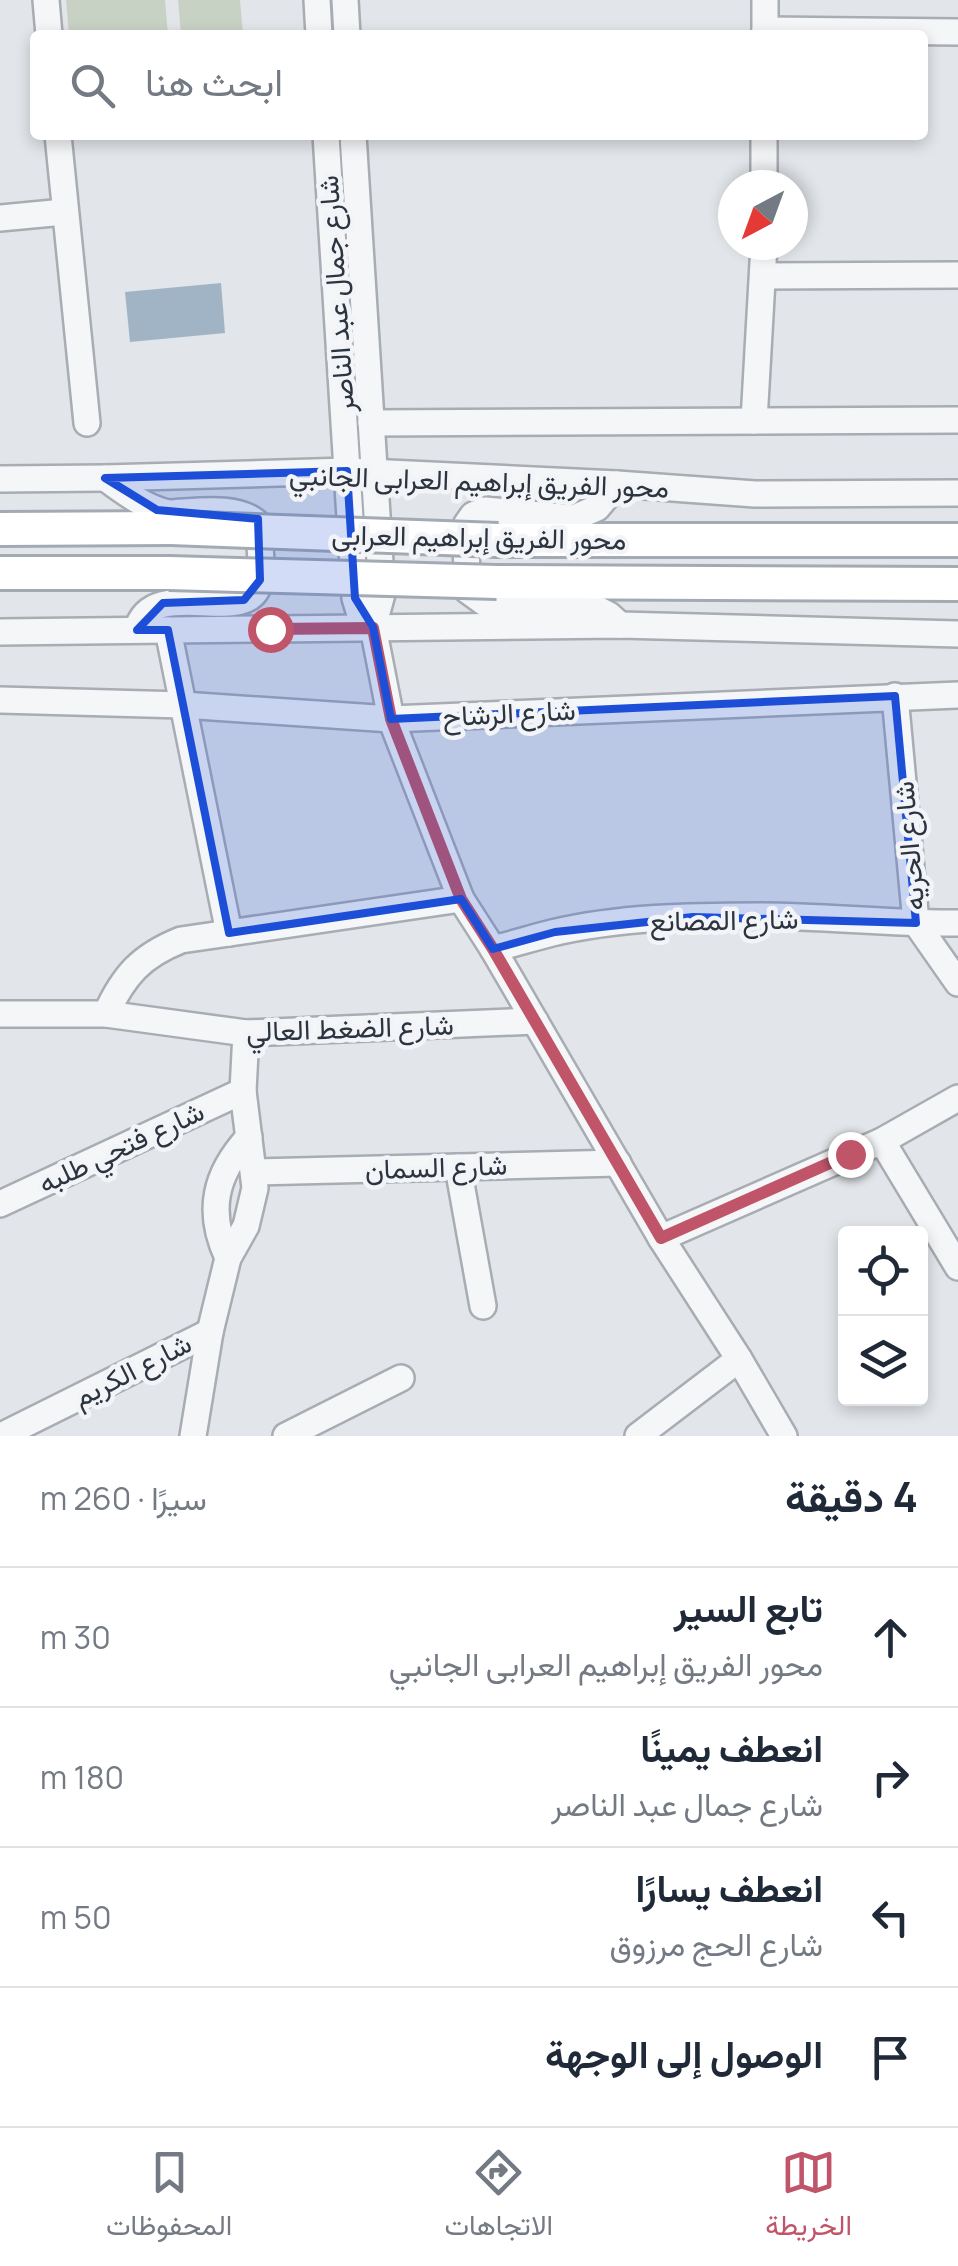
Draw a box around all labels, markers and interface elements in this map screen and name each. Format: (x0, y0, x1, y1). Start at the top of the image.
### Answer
search box (30, 30, 928, 140)
text: ابحث هنا (145, 55, 283, 107)
icon: search (65, 58, 120, 113)
north arrow (718, 170, 808, 260)
street label: شارع جمال عبد الناصر (308, 174, 363, 415)
street label: محور الفريق إبراهيم العرابى الجانبي (288, 454, 670, 511)
street label: محور الفريق إبراهيم العرابى (331, 514, 627, 559)
route start (248, 607, 294, 653)
street label: شارع الرشاح (441, 690, 577, 735)
street label: شارع الحريه (883, 780, 934, 912)
street label: شارع المصانع (649, 899, 799, 941)
street label: شارع الضغط العالي (246, 1004, 455, 1055)
street label: شارع فتحي طلبه (31, 1091, 212, 1206)
route end (828, 1132, 874, 1178)
street label: شارع السمان (364, 1145, 508, 1188)
map controls (838, 1226, 928, 1406)
button: locate (838, 1226, 928, 1316)
button: layers (838, 1316, 928, 1406)
street label: شارع الكريم (66, 1323, 198, 1416)
text: 4 دقيقة (785, 1467, 918, 1525)
text: سيرًا · 260 m (40, 1476, 207, 1520)
text: تابع السير (674, 1581, 823, 1633)
icon: ahead (863, 1610, 918, 1665)
text: 30 m (40, 1615, 111, 1659)
text: محور الفريق إبراهيم العرابى الجانبي (389, 1642, 823, 1686)
text: انعطف يمينًا (640, 1721, 823, 1773)
icon: right (863, 1750, 918, 1805)
text: 180 m (40, 1755, 124, 1799)
text: شارع جمال عبد الناصر (551, 1782, 823, 1826)
text: انعطف يسارًا (636, 1861, 823, 1913)
icon: left (863, 1890, 918, 1945)
text: 50 m (40, 1895, 112, 1939)
text: شارع الحج مرزوق (610, 1922, 823, 1966)
text: الوصول إلى الوجهة (545, 2027, 823, 2079)
icon: arrive (863, 2030, 918, 2085)
tab: المحفوظات (106, 2145, 232, 2250)
tab: الاتجاهات (444, 2145, 553, 2250)
tab: الخريطة (765, 2145, 852, 2250)

